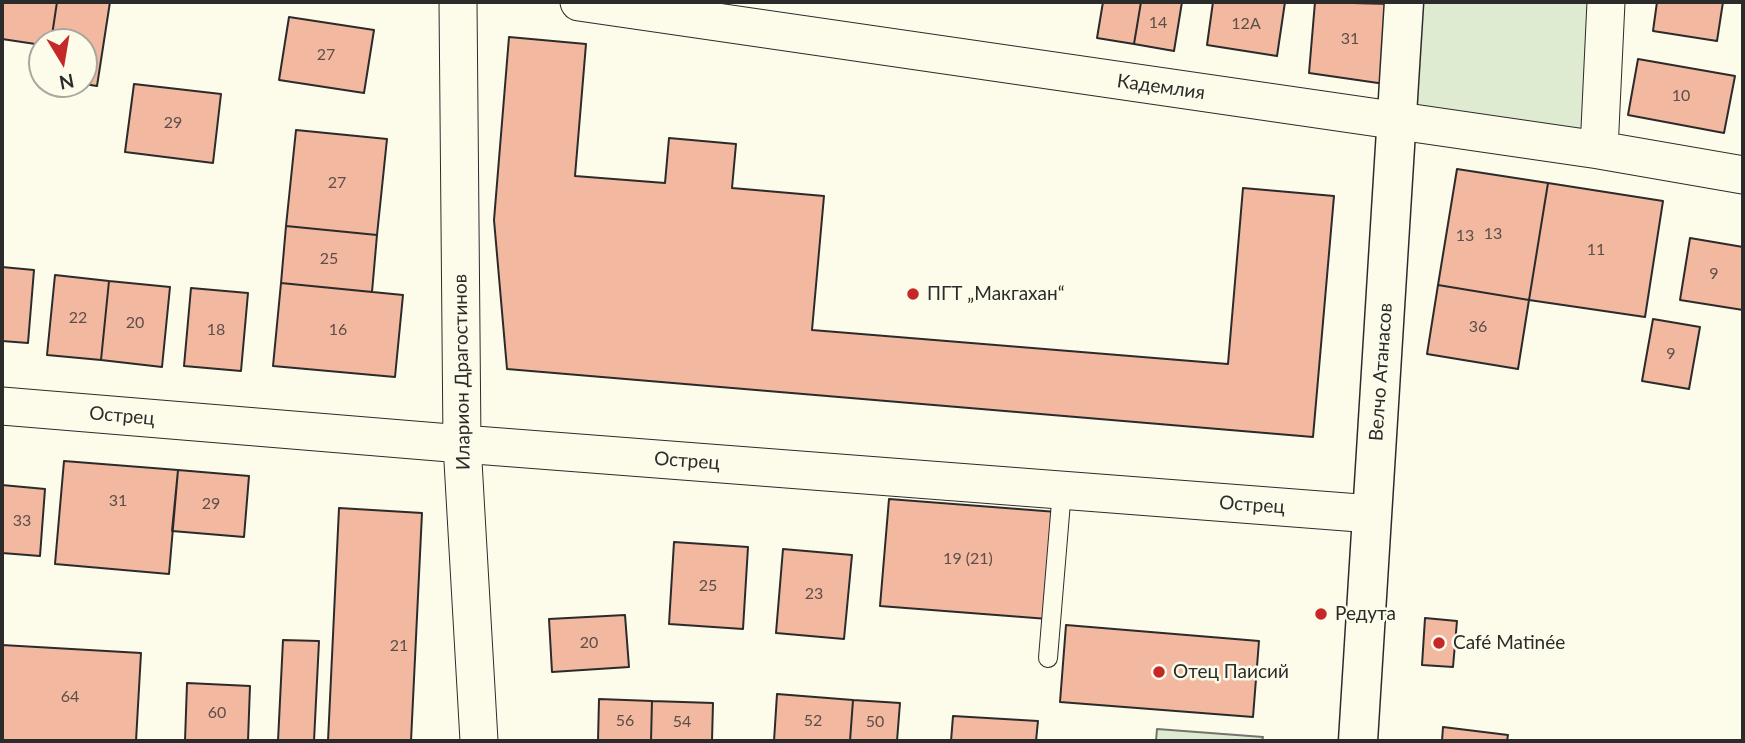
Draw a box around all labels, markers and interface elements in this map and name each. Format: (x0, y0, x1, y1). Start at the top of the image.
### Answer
house number: 14 (1149, 13, 1167, 33)
house number: 12А (1231, 14, 1261, 34)
north arrow (28, 28, 98, 98)
house number: 31 (1341, 29, 1359, 49)
house number: 27 (317, 45, 335, 65)
text: N (57, 69, 76, 95)
street label: Кадемлия (1116, 70, 1206, 104)
house number: 10 (1672, 86, 1690, 106)
house number: 29 (164, 113, 182, 133)
house number: 27 (328, 173, 346, 193)
house number: 13 (1484, 224, 1502, 244)
house number: 13 (1456, 226, 1474, 246)
house number: 11 (1587, 240, 1605, 260)
house number: 25 (320, 249, 338, 269)
house number: 9 (1709, 264, 1719, 284)
street label: Иларион Драгостинов (449, 274, 475, 470)
place label: ПГТ „Макгахан“ (927, 283, 1065, 305)
marker: ПГТ „Макгахан“ (905, 286, 921, 302)
street label: Велчо Атанасов (1365, 302, 1397, 442)
house number: 22 (69, 308, 87, 328)
house number: 20 (126, 313, 144, 333)
house number: 36 (1469, 317, 1487, 337)
house number: 18 (207, 320, 225, 340)
house number: 16 (329, 320, 347, 340)
house number: 9 (1666, 344, 1676, 364)
street label: Острец (88, 402, 156, 430)
street label: Острец (653, 447, 721, 475)
house number: 31 (109, 491, 127, 511)
street label: Острец (1218, 491, 1286, 519)
house number: 29 (202, 494, 220, 514)
house number: 33 (13, 511, 31, 531)
house number: 19 (21) (943, 549, 993, 569)
house number: 25 (699, 576, 717, 596)
house number: 23 (805, 584, 823, 604)
place label: Редута (1335, 603, 1396, 625)
marker: Редута (1313, 606, 1329, 622)
place label: Café Matinée (1453, 632, 1565, 654)
house number: 20 (580, 633, 598, 653)
marker: Café Matinée (1431, 635, 1447, 651)
house number: 21 (390, 636, 408, 656)
place label: Отец Паисий (1173, 661, 1289, 683)
marker: Отец Паисий (1151, 664, 1167, 680)
house number: 64 (61, 687, 79, 707)
house number: 60 (208, 703, 226, 723)
house number: 56 (616, 711, 634, 731)
house number: 52 (804, 711, 822, 731)
house number: 54 (673, 712, 691, 732)
house number: 50 (866, 712, 884, 732)

